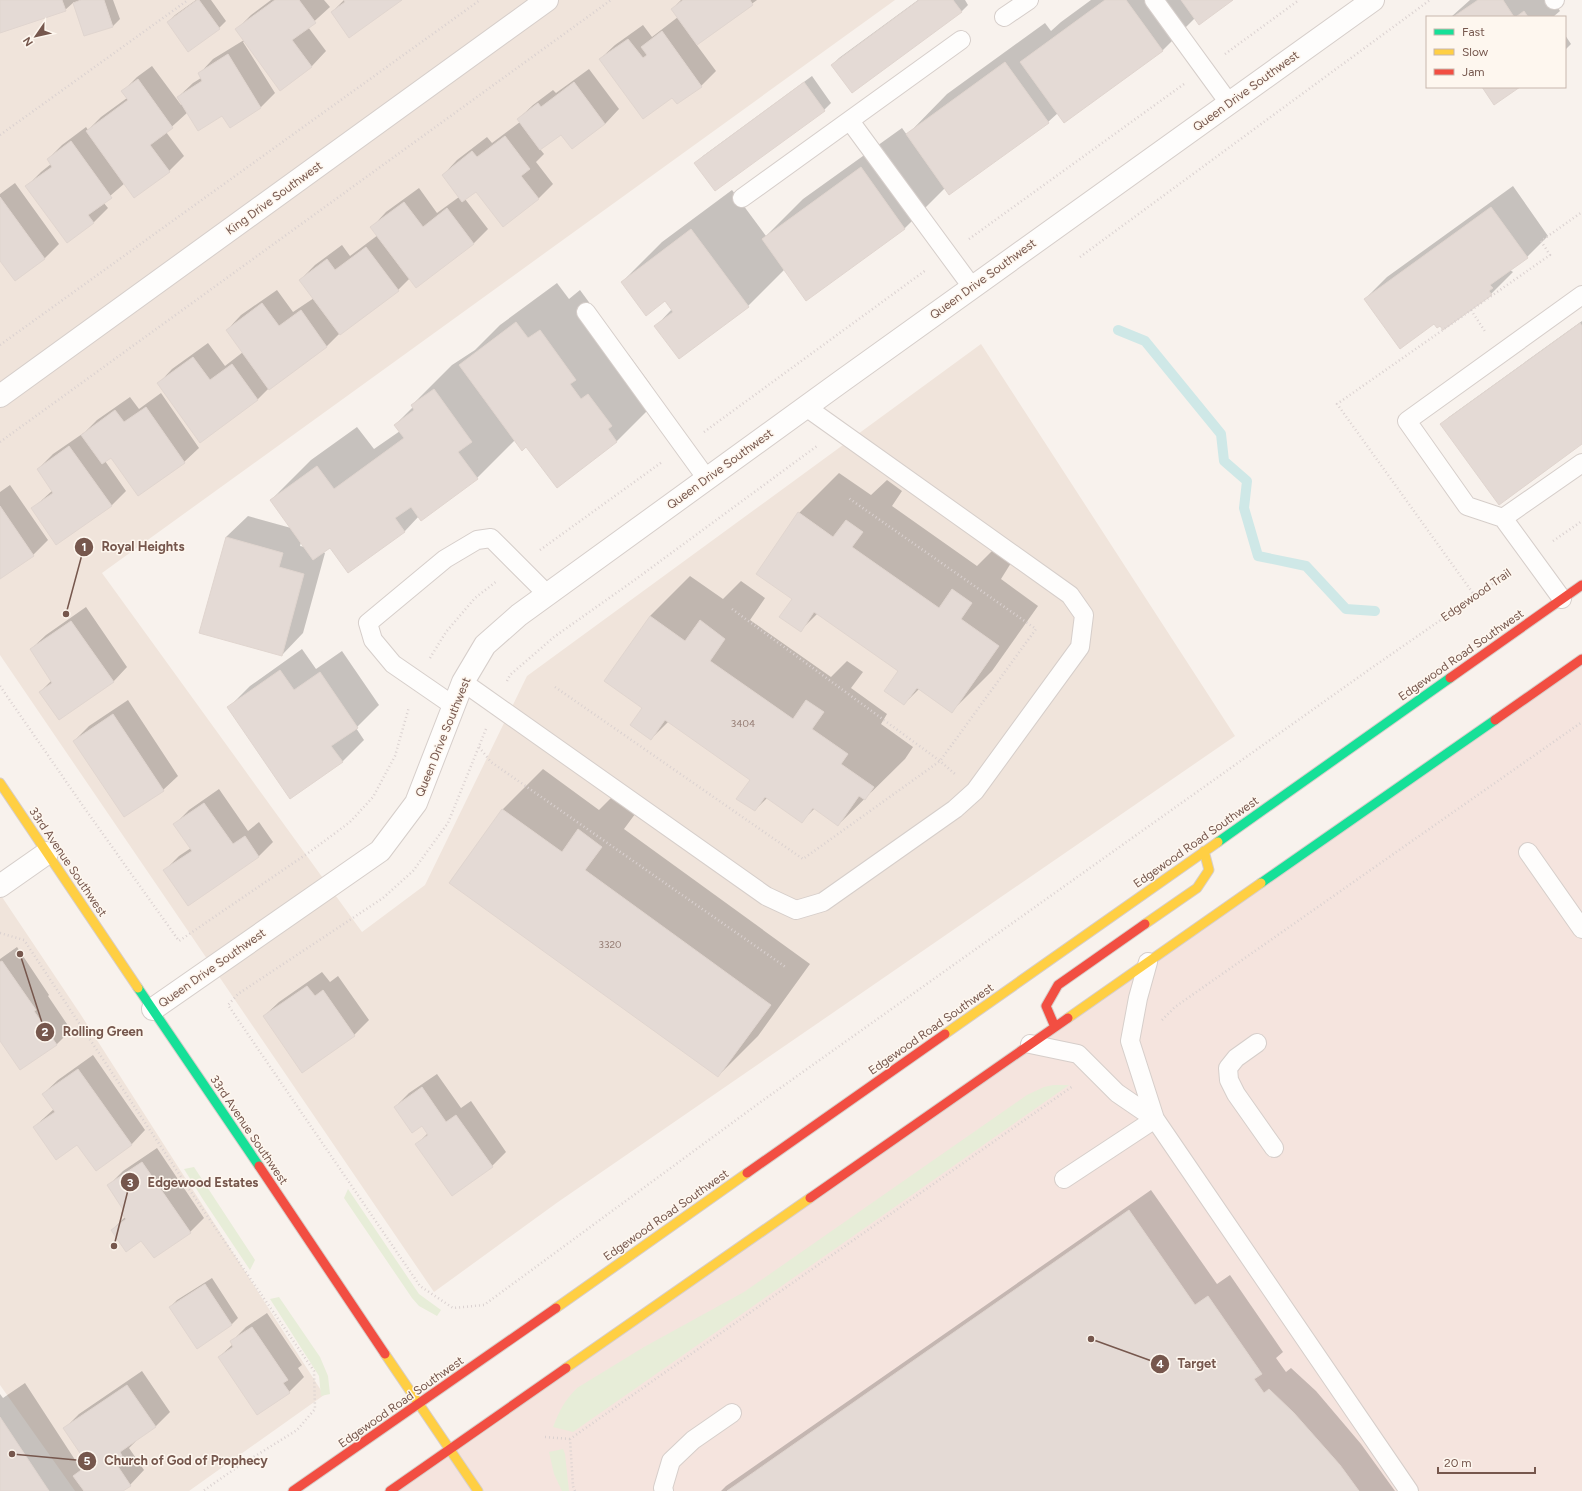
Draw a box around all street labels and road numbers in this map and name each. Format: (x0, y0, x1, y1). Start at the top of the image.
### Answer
street label: Queen Drive Southwest (1190, 48, 1302, 134)
street label: King Drive Southwest (223, 158, 325, 238)
street label: Queen Drive Southwest (927, 236, 1039, 322)
street label: Queen Drive Southwest (664, 426, 776, 512)
street label: Edgewood Trail (1438, 566, 1514, 624)
street label: Edgewood Road Southwest (1396, 606, 1527, 704)
street label: Queen Drive Southwest (413, 675, 474, 799)
street label: Edgewood Road Southwest (1131, 793, 1262, 891)
street label: 33rd Avenue Southwest (26, 805, 110, 920)
street label: Queen Drive Southwest (156, 925, 269, 1010)
street label: Edgewood Road Southwest (866, 980, 997, 1078)
street label: 33rd Avenue Southwest (207, 1073, 291, 1188)
street label: Edgewood Road Southwest (601, 1166, 732, 1264)
street label: Edgewood Road Southwest (336, 1353, 467, 1451)

